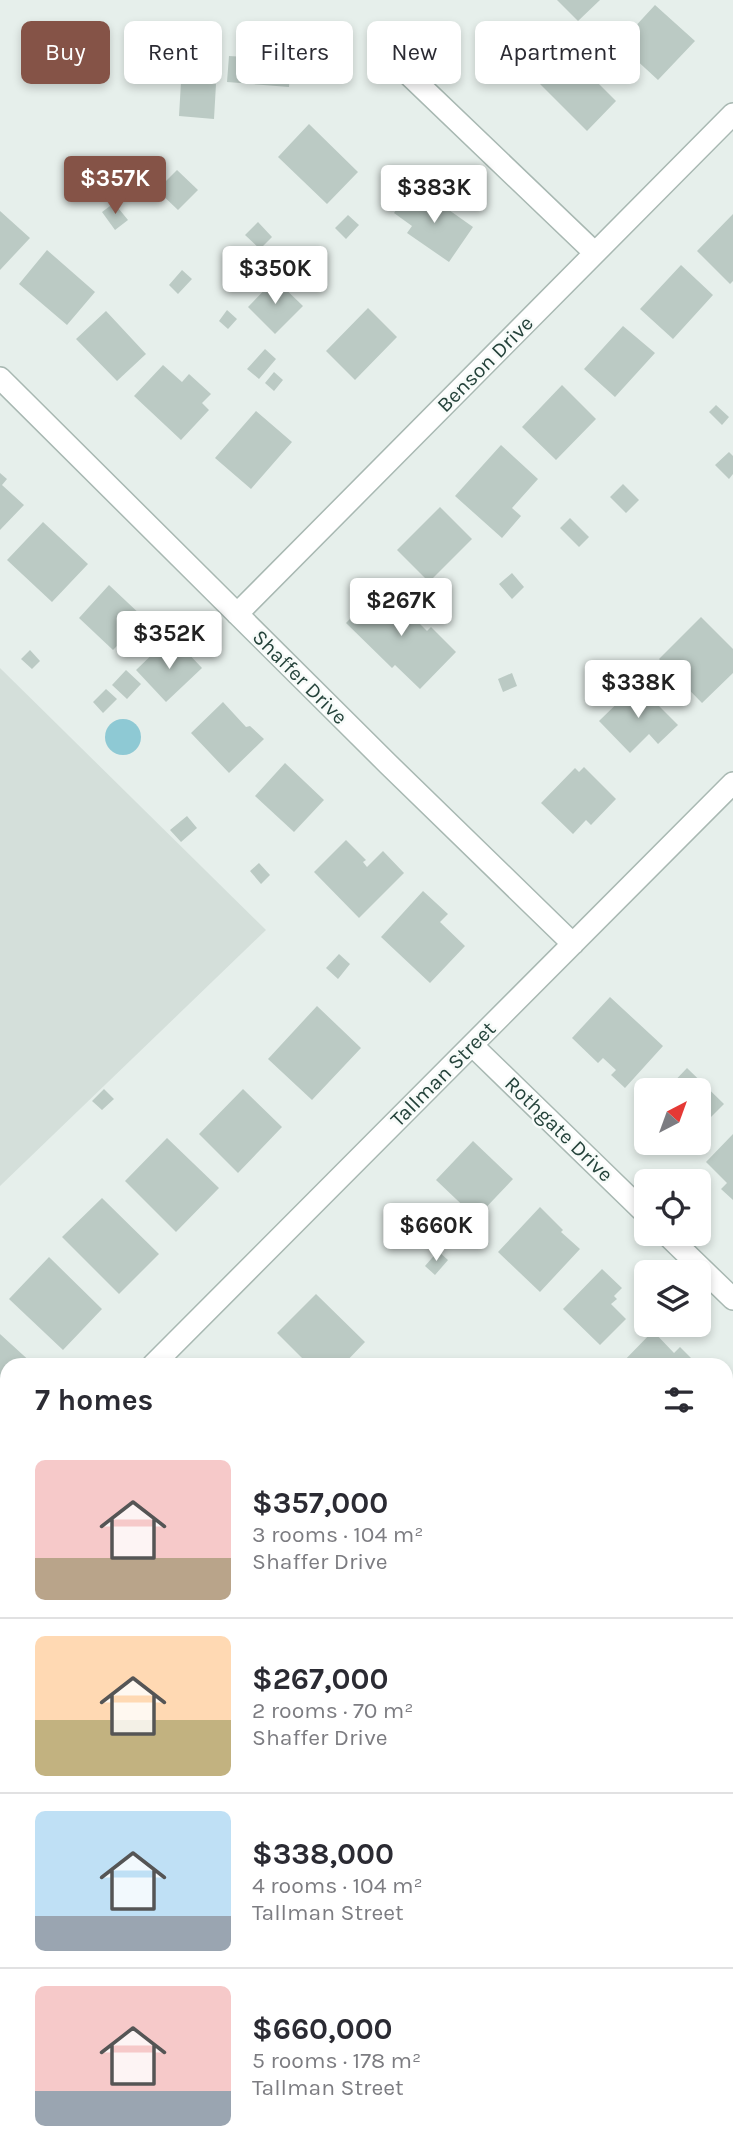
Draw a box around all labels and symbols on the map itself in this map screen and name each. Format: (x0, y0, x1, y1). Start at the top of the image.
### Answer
pin: $357K (66, 156, 164, 216)
pin: $383K (385, 166, 483, 225)
pin: $350K (226, 246, 324, 306)
street label: Benson Drive (432, 311, 538, 417)
pin: $267K (352, 578, 450, 638)
pin: $352K (120, 612, 218, 671)
street label: Shaffer Drive (248, 625, 352, 729)
pin: $338K (589, 660, 687, 720)
street label: Tallman Street (386, 1016, 501, 1131)
street label: Rothgate Drive (500, 1071, 618, 1187)
north arrow (634, 1078, 710, 1155)
pin: $660K (387, 1204, 485, 1263)

